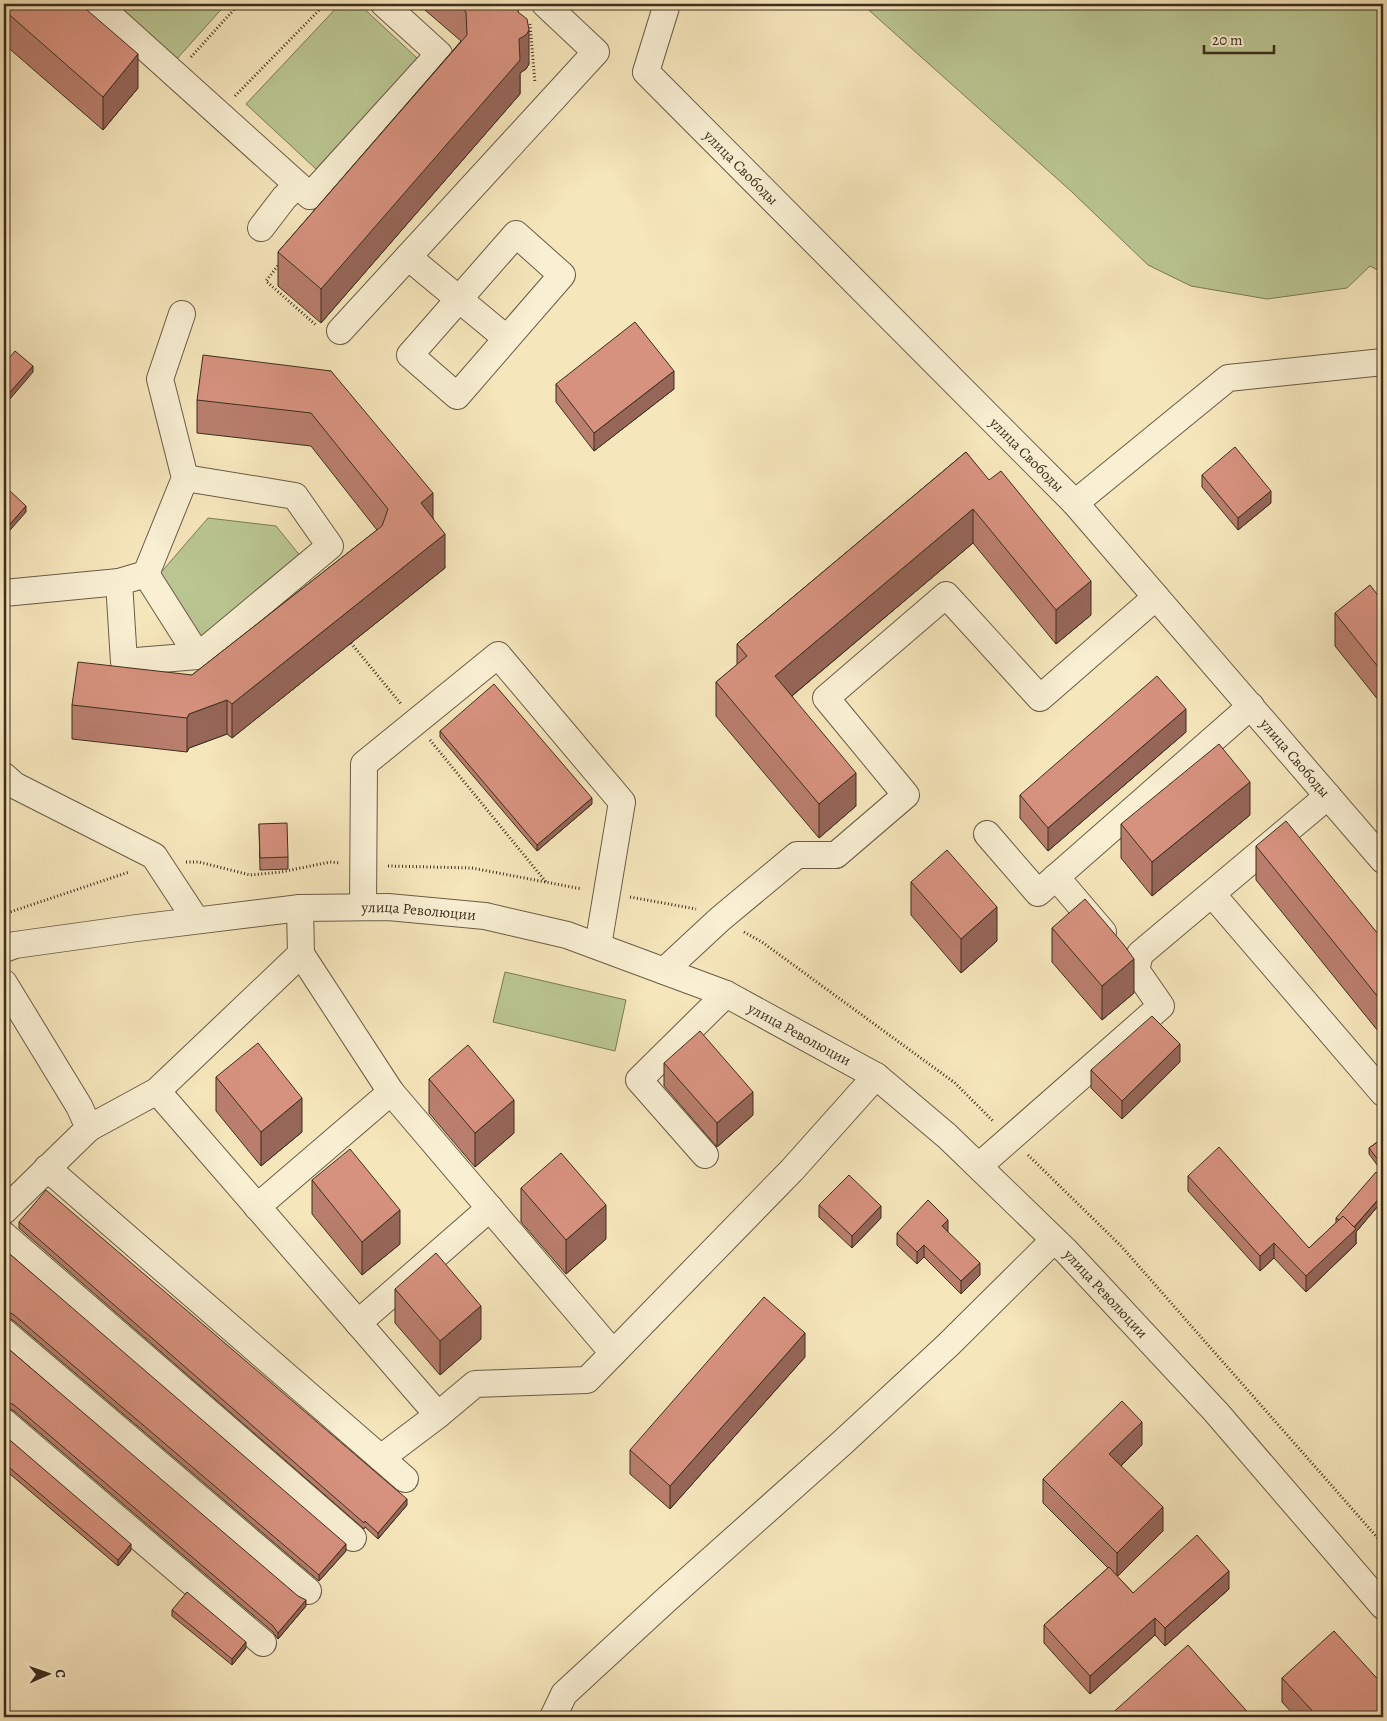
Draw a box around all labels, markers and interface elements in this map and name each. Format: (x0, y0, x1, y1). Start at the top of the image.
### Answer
scale bar (1204, 22, 1274, 54)
text: 20 m (1212, 30, 1243, 50)
street label: улица Свободы (699, 125, 783, 209)
street label: улица Свободы (984, 412, 1068, 496)
street label: улица Свободы (1255, 714, 1335, 802)
street label: улица Революции (360, 897, 477, 925)
street label: улица Революции (743, 997, 855, 1071)
street label: улица Революции (1059, 1244, 1152, 1343)
north arrow (22, 1648, 72, 1698)
text: С (51, 1669, 70, 1679)

